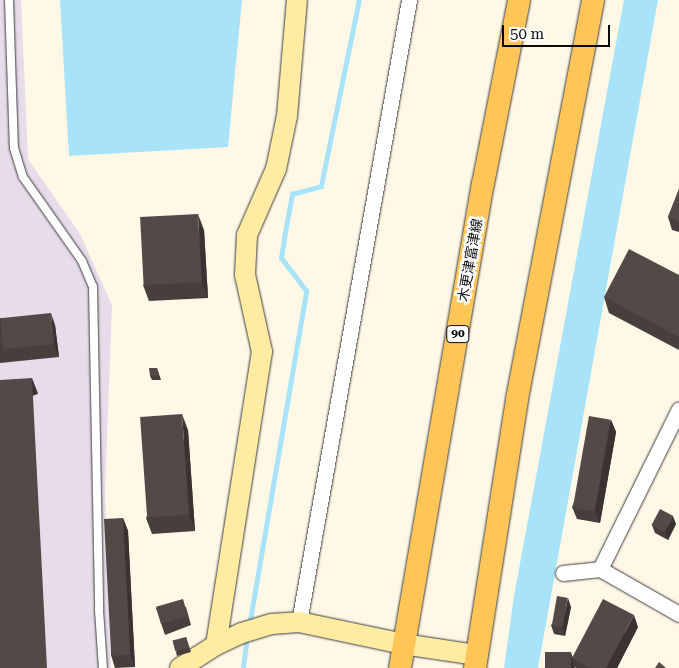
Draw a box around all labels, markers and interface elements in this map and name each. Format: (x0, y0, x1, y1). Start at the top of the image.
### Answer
scale bar (504, 15, 612, 47)
text: 50 m (510, 25, 544, 43)
street label: 木更津富津線 (454, 217, 486, 303)
road number: 90 (446, 324, 470, 344)

